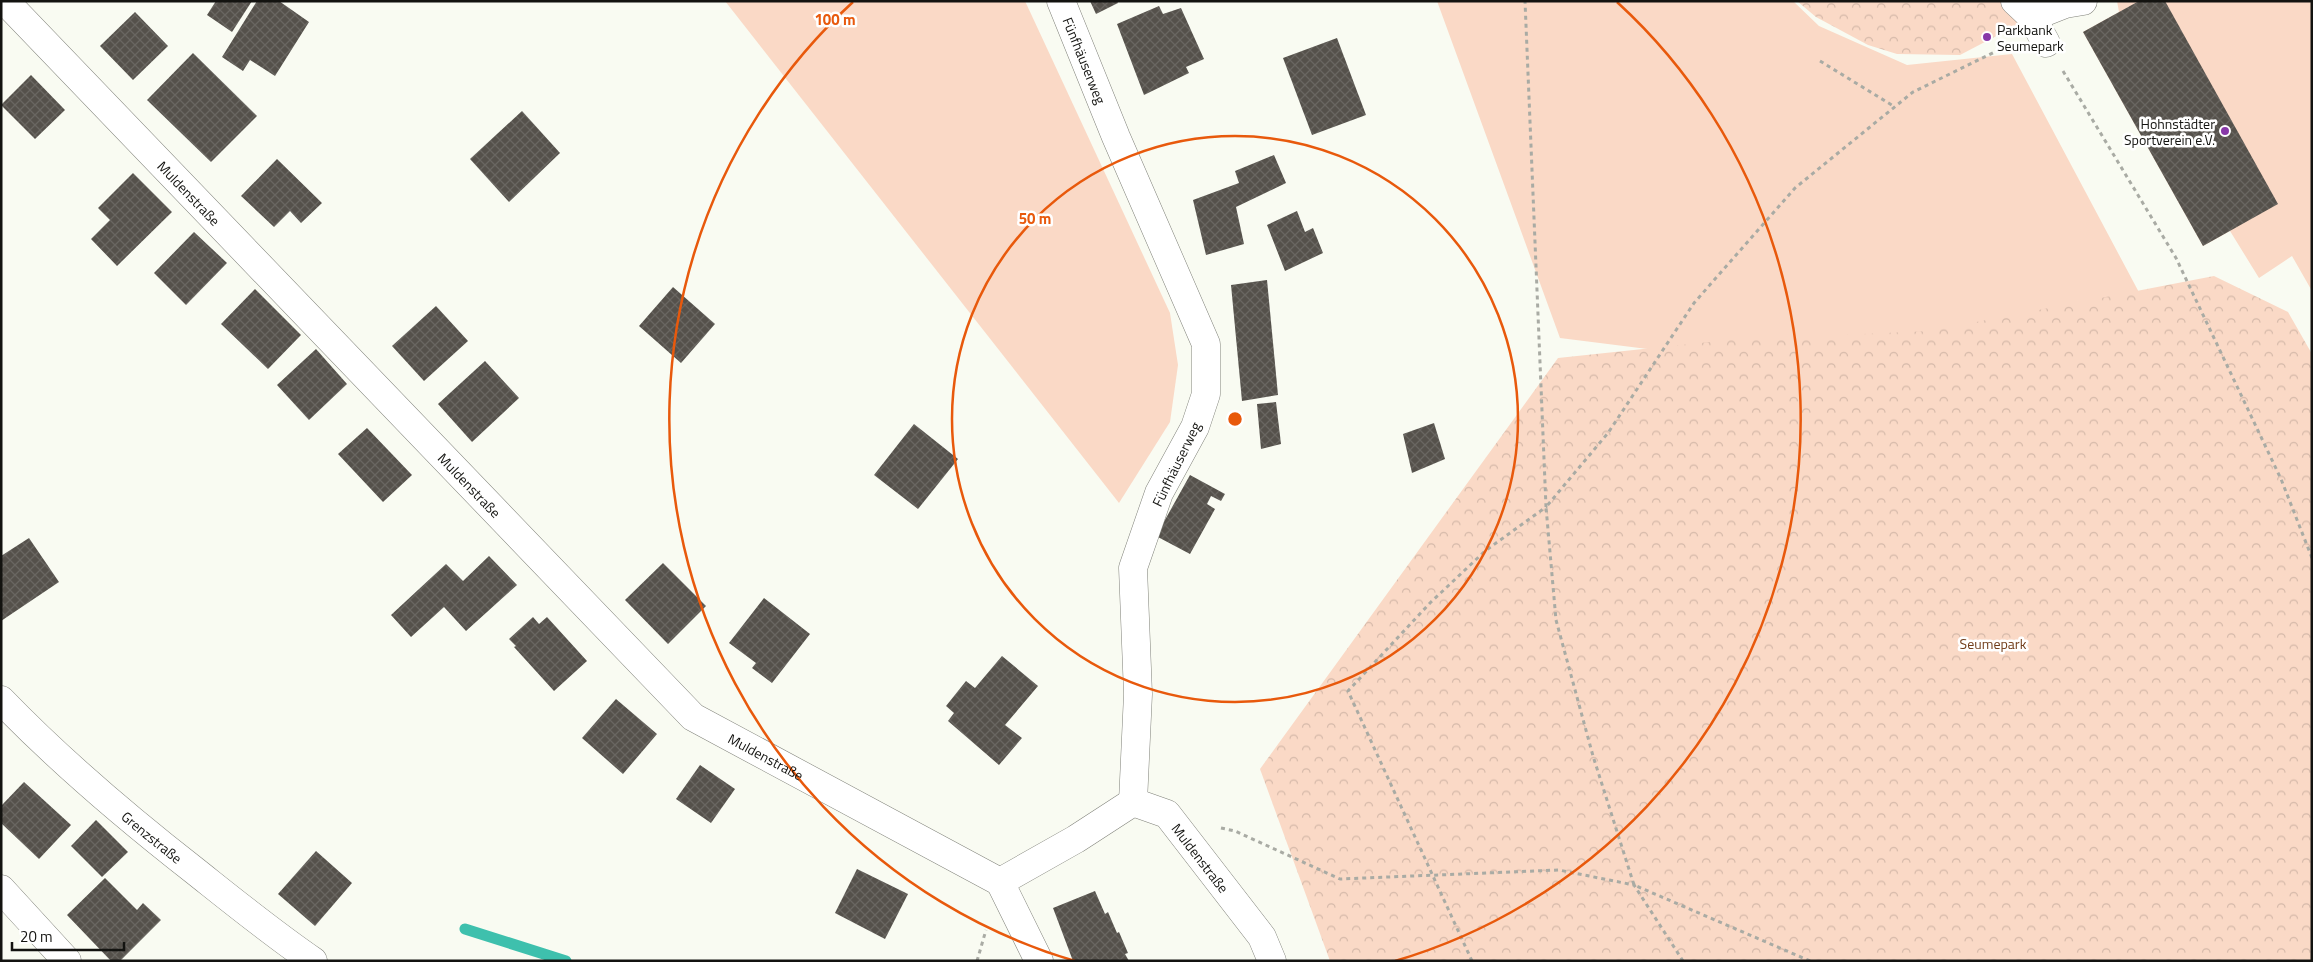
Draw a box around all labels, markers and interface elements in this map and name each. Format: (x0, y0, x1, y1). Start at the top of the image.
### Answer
text: 100 m (814, 8, 856, 31)
street label: Fünfhäuserweg (1058, 14, 1112, 107)
place label: Parkbank Seumepark (1997, 19, 2064, 56)
marker: Parkbank Seumepark (1981, 31, 1993, 43)
place label: Hohnstädter Sportverein e.V. (2124, 113, 2215, 150)
marker: Hohnstädter Sportverein e.V. (2219, 125, 2231, 137)
street label: Muldenstraße (153, 156, 226, 230)
text: 50 m (1019, 207, 1051, 230)
centre of rings (1226, 410, 1244, 428)
street label: Fünfhäuserweg (1146, 418, 1206, 510)
street label: Muldenstraße (434, 448, 506, 522)
park label: Seumepark (1960, 633, 2027, 654)
street label: Muldenstraße (725, 727, 808, 785)
street label: Grenzstraße (117, 806, 187, 868)
street label: Muldenstraße (1167, 818, 1234, 897)
scale bar (12, 920, 125, 952)
text: 20 m (20, 925, 53, 948)

